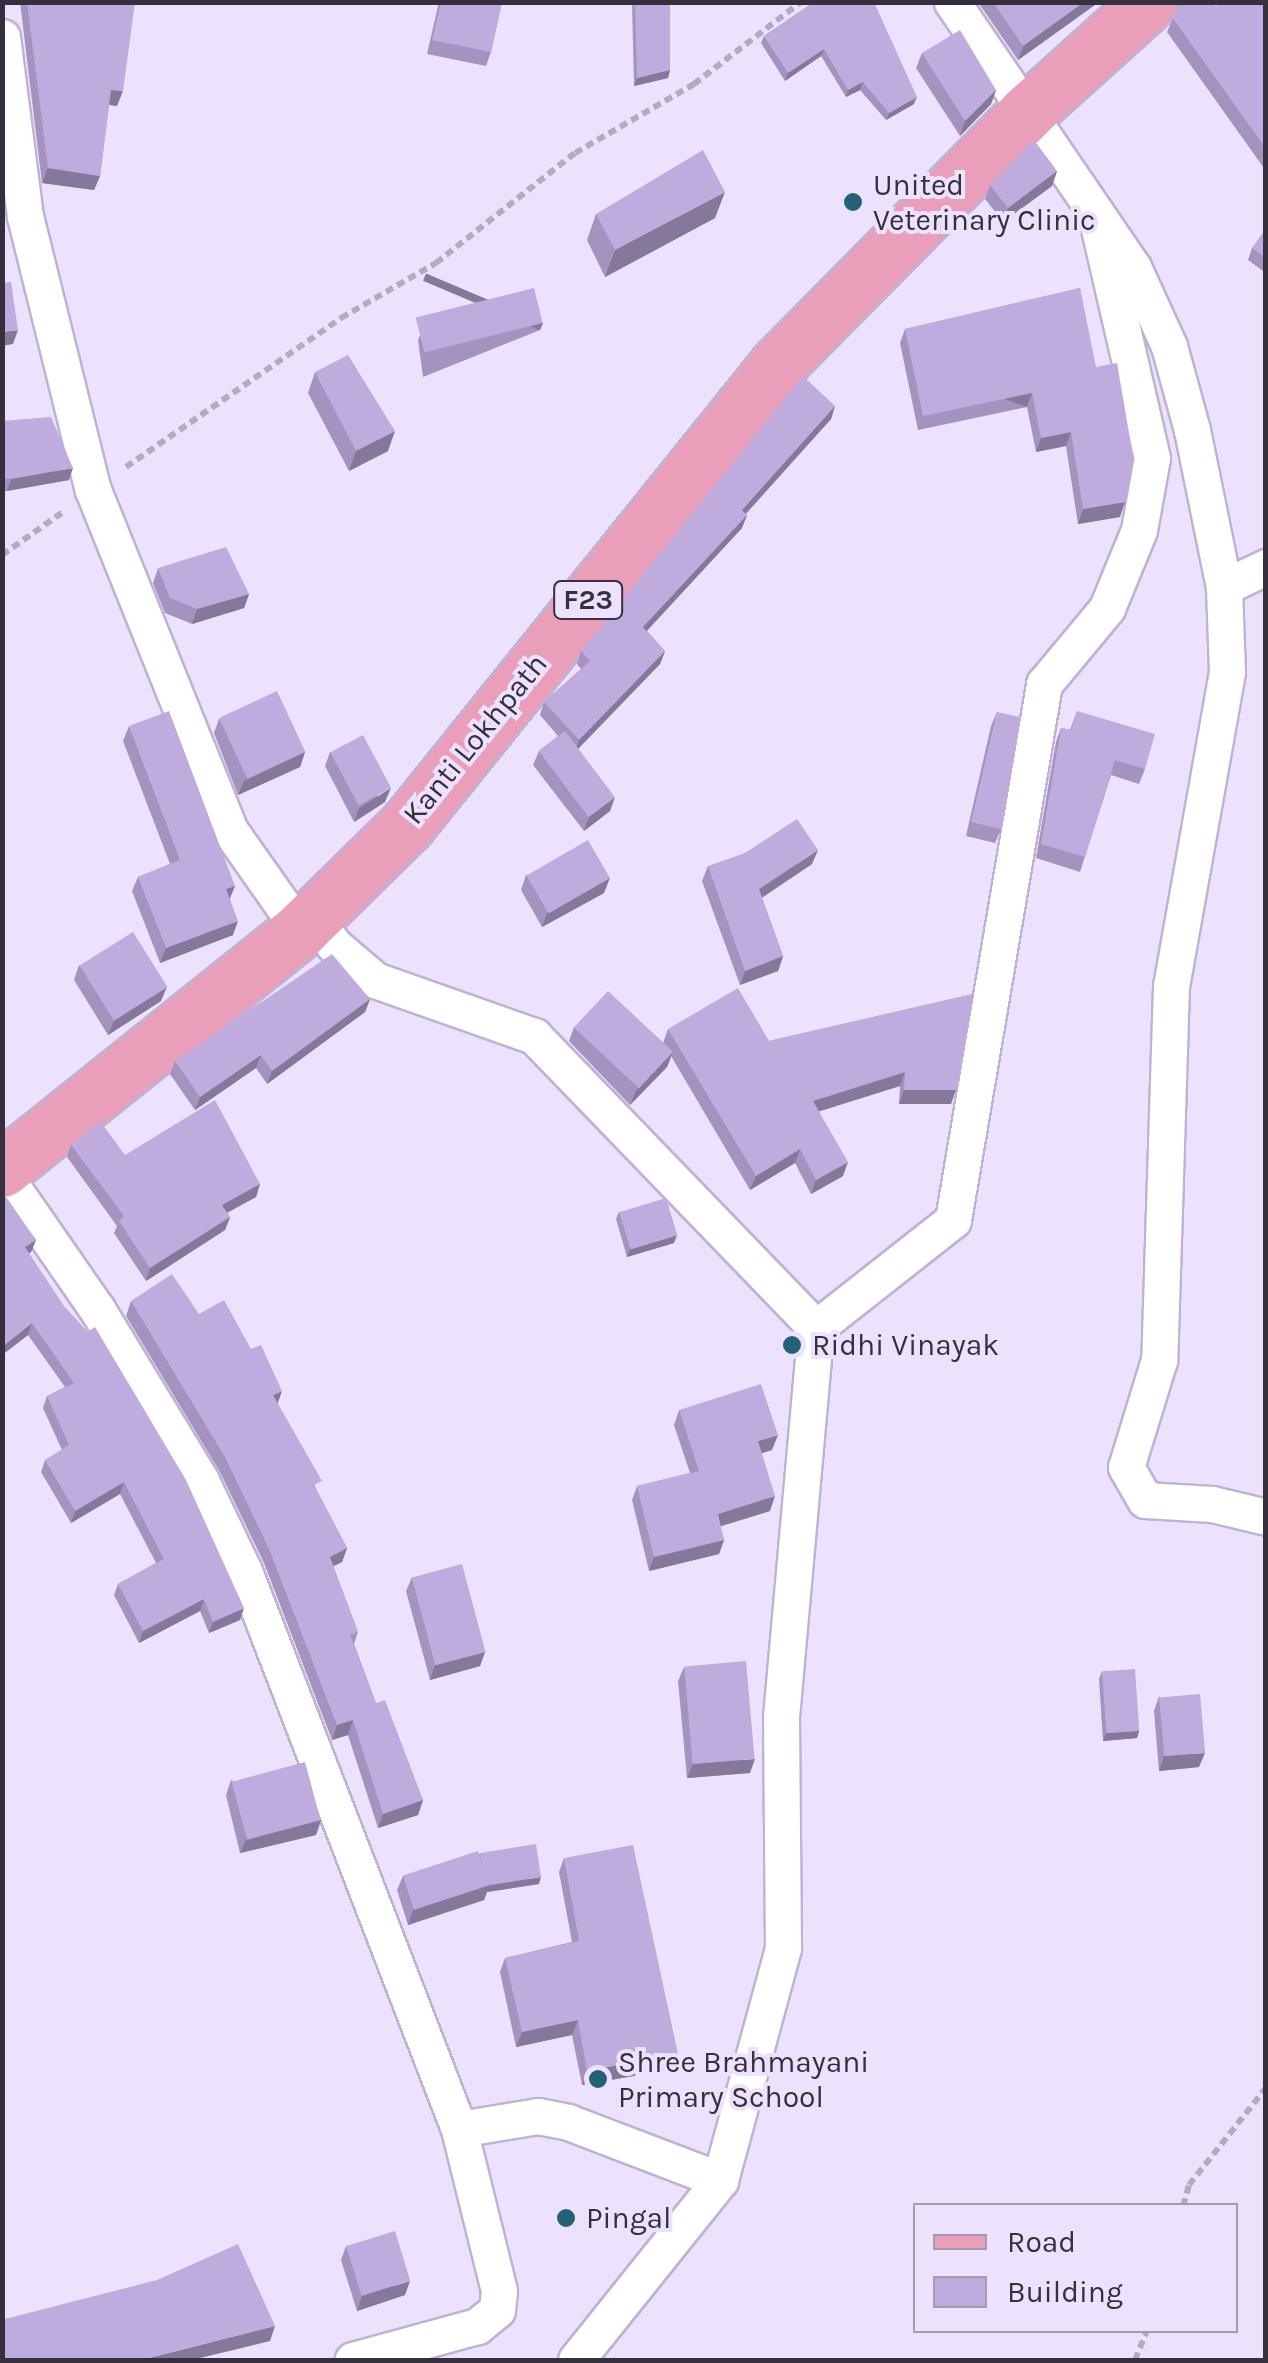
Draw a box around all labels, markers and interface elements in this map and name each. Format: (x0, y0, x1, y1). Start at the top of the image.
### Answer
place label: United Veterinary Clinic (873, 167, 1096, 238)
marker: United Veterinary Clinic (842, 191, 864, 213)
road number: F23 (553, 577, 623, 623)
street label: Kanti Lokhpath (395, 646, 555, 832)
place label: Ridhi Vinayak (812, 1327, 999, 1363)
marker: Ridhi Vinayak (781, 1334, 803, 1356)
place label: Shree Brahmayani Primary School (618, 2044, 869, 2114)
marker: Shree Brahmayani Primary School (587, 2068, 609, 2090)
place label: Pingal (586, 2200, 671, 2236)
legend (913, 2203, 1238, 2333)
marker: Pingal (555, 2207, 577, 2229)
text: Road (1007, 2224, 1076, 2260)
text: Building (1007, 2274, 1123, 2310)

